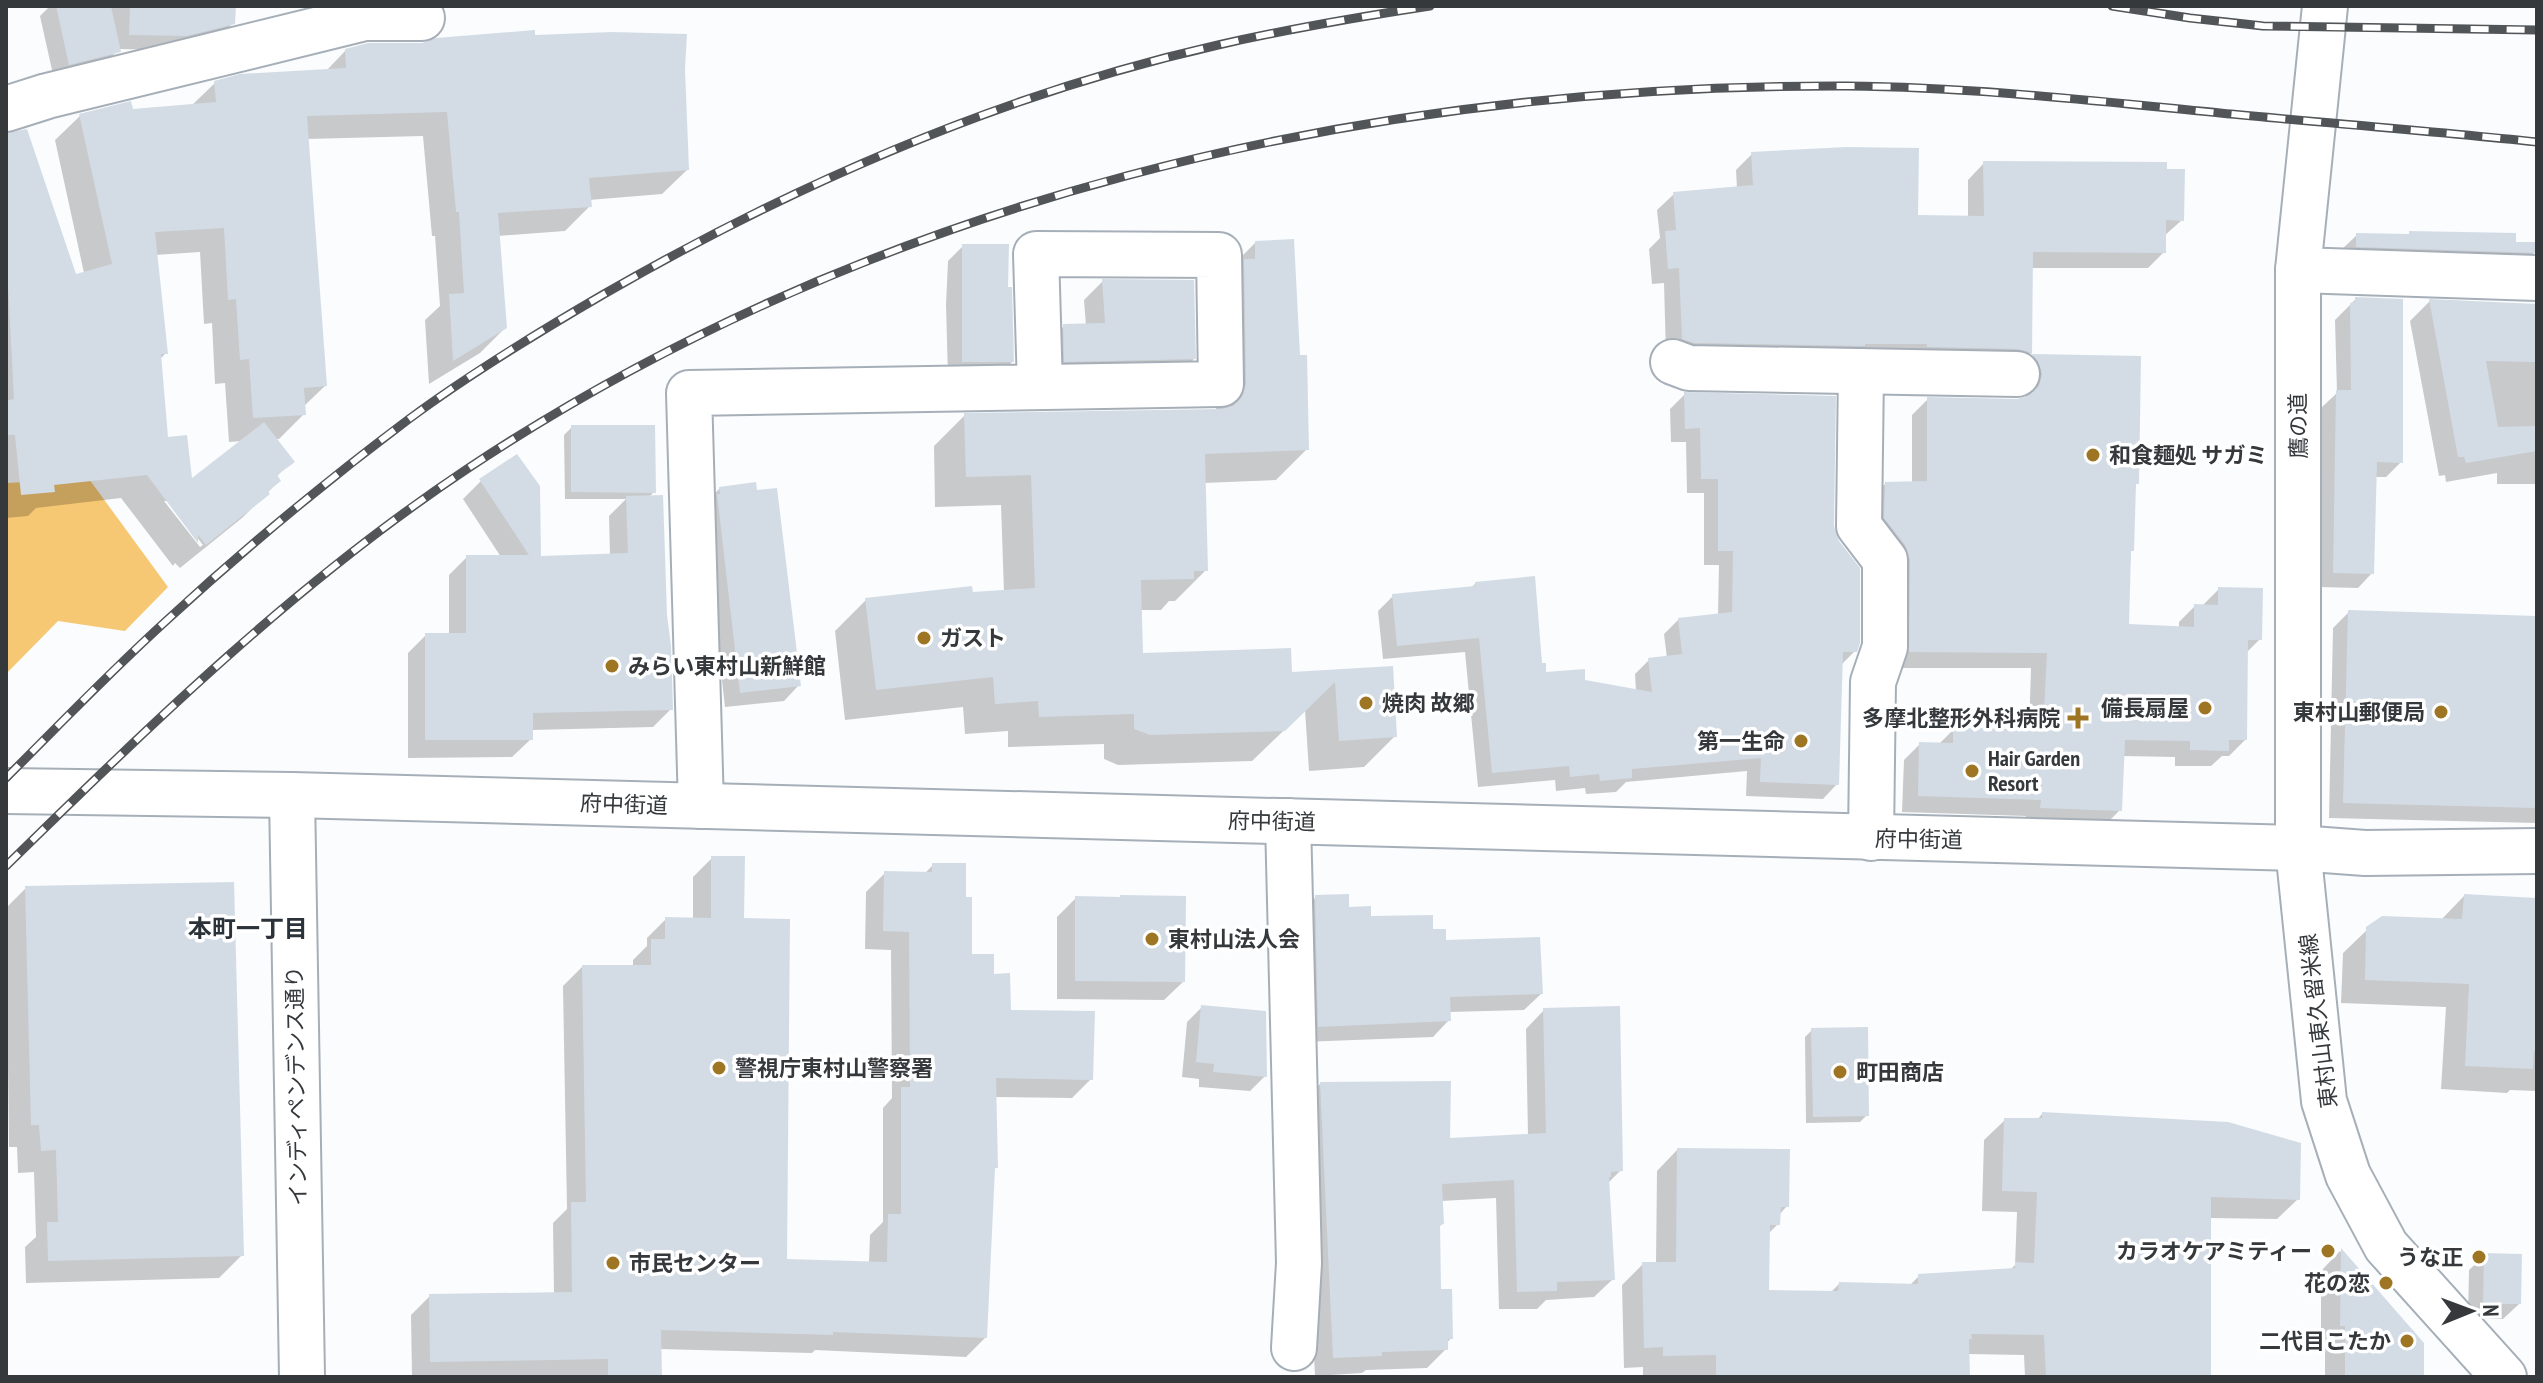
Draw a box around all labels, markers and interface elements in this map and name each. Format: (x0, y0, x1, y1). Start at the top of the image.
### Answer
street label: 鷹の道 (2283, 393, 2313, 459)
place label: 和食麺処 サガミ (2109, 441, 2268, 469)
marker: 和食麺処 サガミ (2084, 446, 2102, 464)
place label: ガスト (940, 624, 1006, 652)
marker: ガスト (915, 629, 933, 647)
place label: みらい東村山新鮮館 (628, 652, 826, 680)
marker: みらい東村山新鮮館 (603, 657, 621, 675)
place label: 焼肉 故郷 (1382, 689, 1475, 717)
marker: 焼肉 故郷 (1357, 694, 1375, 712)
place label: 備長扇屋 (2101, 694, 2189, 722)
place label: 東村山郵便局 (2293, 698, 2425, 726)
marker: 備長扇屋 (2196, 699, 2214, 717)
marker: 東村山郵便局 (2432, 703, 2450, 721)
place label: 多摩北整形外科病院 (1862, 704, 2060, 732)
marker: 多摩北整形外科病院 (2067, 707, 2089, 729)
place label: 第一生命 (1697, 727, 1785, 755)
marker: 第一生命 (1792, 732, 1810, 750)
place label: Hair Garden Resort (1988, 744, 2080, 797)
marker: Hair Garden Resort (1963, 762, 1981, 780)
street label: 府中街道 (580, 788, 668, 820)
street label: 府中街道 (1228, 806, 1316, 836)
street label: 府中街道 (1875, 824, 1963, 854)
district label: 本町一丁目 (188, 913, 308, 944)
place label: 東村山法人会 (1168, 925, 1300, 953)
marker: 東村山法人会 (1143, 930, 1161, 948)
street label: 東村山東久留米線 (2293, 932, 2343, 1110)
street label: インディペンデンス通り (280, 966, 312, 1206)
place label: 警視庁東村山警察署 (735, 1054, 933, 1082)
place label: 町田商店 (1856, 1058, 1944, 1086)
marker: 警視庁東村山警察署 (710, 1059, 728, 1077)
marker: 町田商店 (1831, 1063, 1849, 1081)
place label: カラオケアミティー (2116, 1237, 2312, 1265)
marker: カラオケアミティー (2319, 1242, 2337, 1260)
place label: うな正 (2397, 1243, 2463, 1271)
marker: うな正 (2470, 1248, 2488, 1266)
place label: 市民センター (629, 1249, 761, 1277)
marker: 市民センター (604, 1254, 622, 1272)
place label: 花の恋 (2304, 1269, 2370, 1297)
north arrow (2431, 1271, 2511, 1351)
marker: 花の恋 (2377, 1274, 2395, 1292)
text: N (2477, 1304, 2505, 1317)
place label: 二代目こたか (2259, 1327, 2391, 1355)
marker: 二代目こたか (2398, 1332, 2416, 1350)

